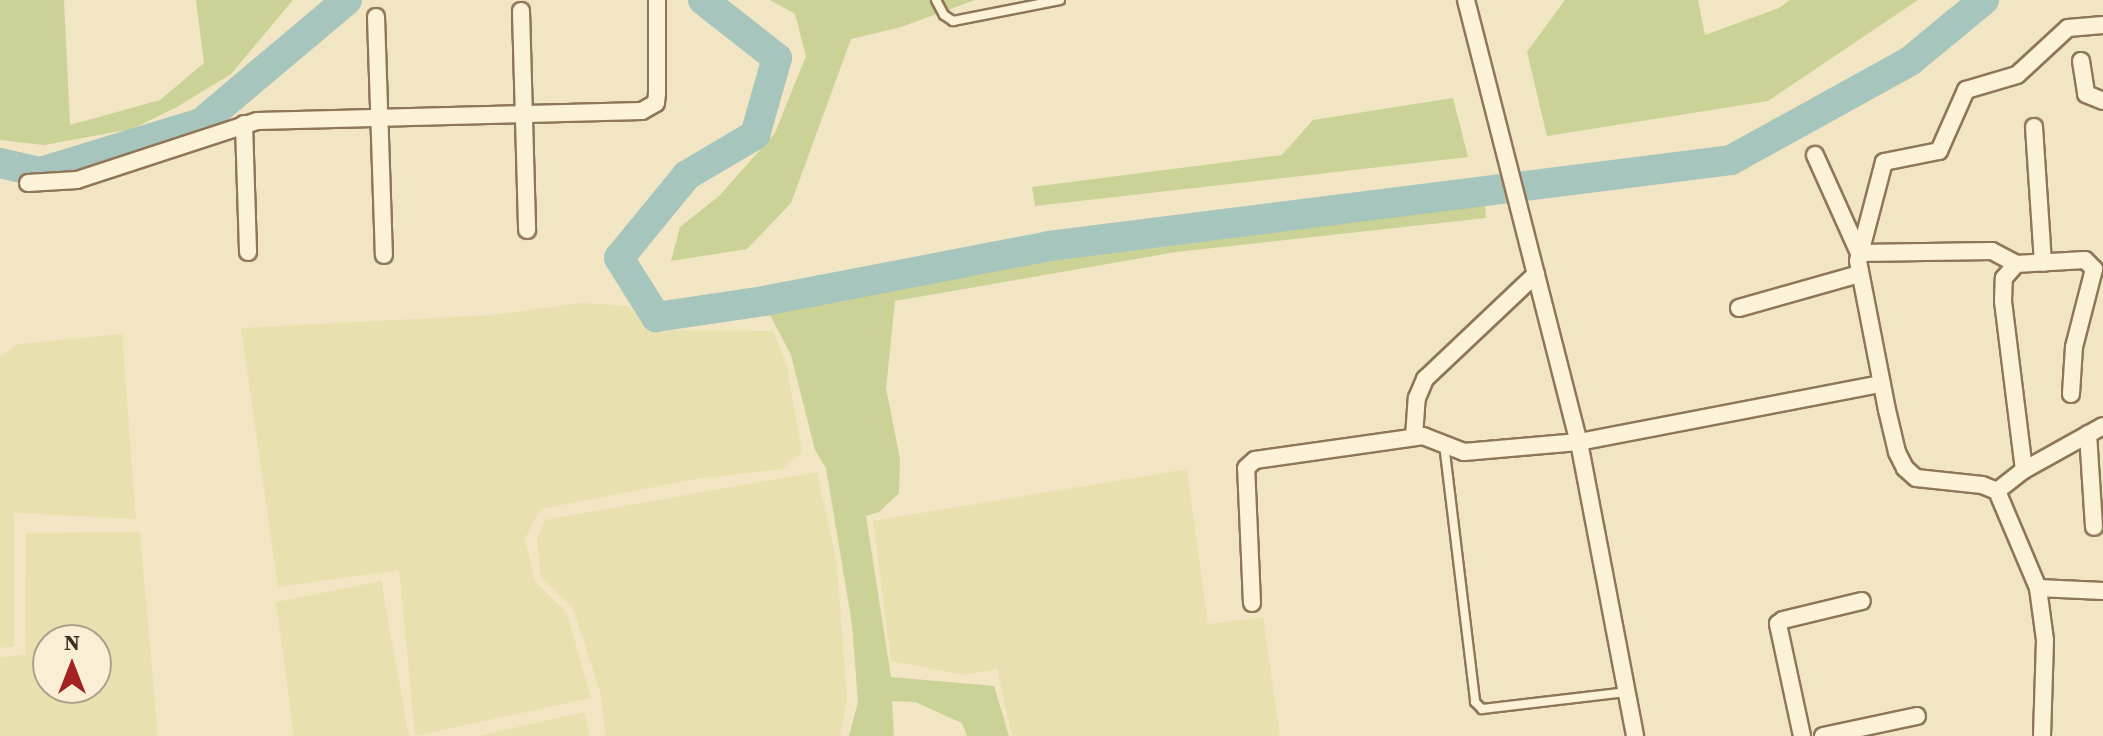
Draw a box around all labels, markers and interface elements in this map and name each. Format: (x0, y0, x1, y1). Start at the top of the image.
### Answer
north arrow (32, 624, 112, 704)
text: N (64, 627, 80, 657)

